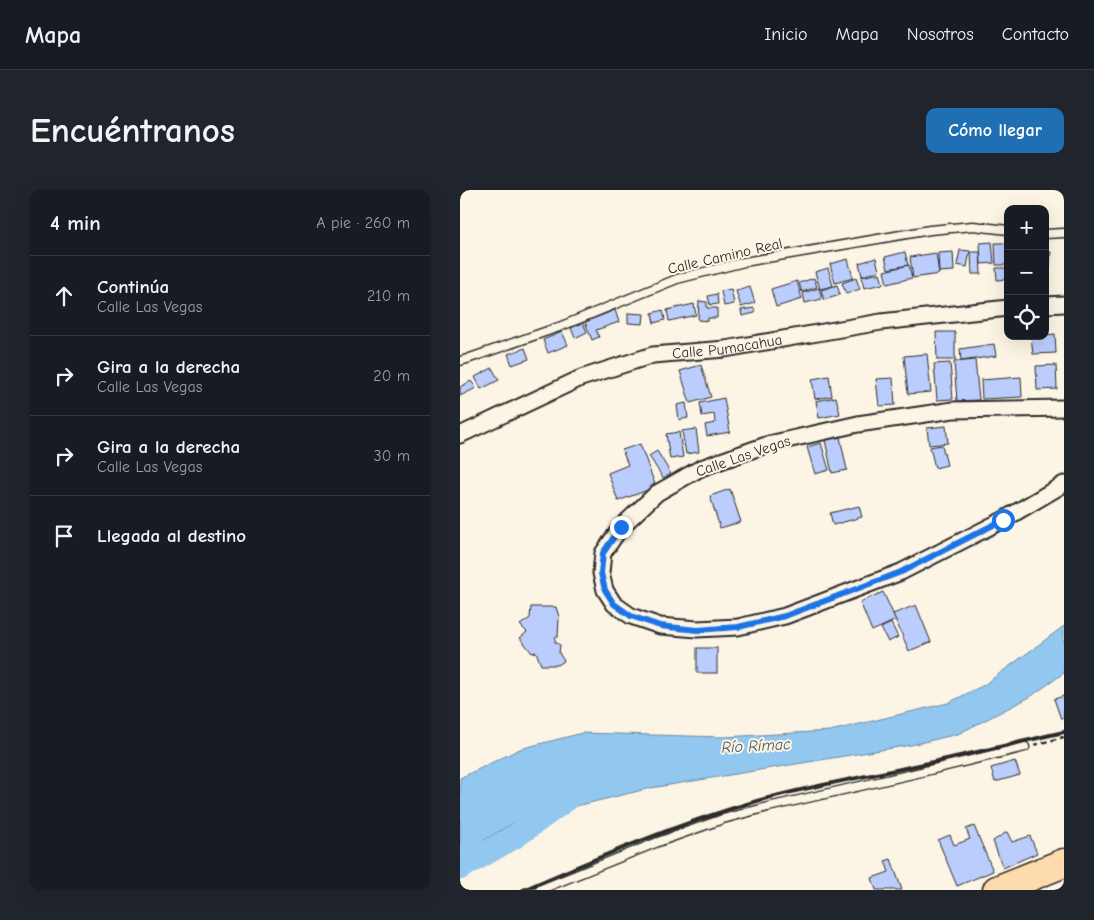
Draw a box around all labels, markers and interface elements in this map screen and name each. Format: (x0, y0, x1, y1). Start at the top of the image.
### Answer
text: Mapa (25, 21, 81, 49)
text: Inicio (764, 24, 808, 45)
text: Mapa (836, 24, 879, 45)
text: Nosotros (907, 24, 974, 45)
text: Contacto (1002, 24, 1069, 45)
button: Cómo llegar (926, 108, 1064, 153)
text: Encuéntranos (30, 110, 235, 151)
map controls (1004, 205, 1049, 340)
button: + (1004, 205, 1049, 250)
text: 4 min (50, 211, 101, 235)
text: A pie · 260 m (316, 214, 410, 232)
street label: Calle Camino Real (666, 234, 784, 278)
button: − (1004, 250, 1049, 295)
text: Continúa (97, 276, 169, 298)
icon: ahead (50, 282, 78, 310)
text: 210 m (367, 287, 410, 305)
button: locate (1004, 295, 1049, 340)
text: Calle Las Vegas (97, 298, 202, 316)
street label: Calle Pumacahua (671, 330, 783, 362)
text: Gira a la derecha (97, 356, 240, 378)
icon: right (50, 362, 78, 390)
text: 20 m (373, 367, 410, 385)
text: Calle Las Vegas (97, 378, 202, 396)
street label: Calle Las Vegas (693, 431, 793, 481)
text: Gira a la derecha (97, 436, 240, 458)
icon: right (50, 442, 78, 470)
text: 30 m (374, 447, 410, 465)
text: Calle Las Vegas (97, 458, 202, 476)
route start (992, 509, 1015, 532)
route end (610, 516, 633, 539)
icon: arrive (50, 522, 78, 550)
text: Llegada al destino (97, 525, 246, 547)
water label: Río Rímac (721, 735, 791, 757)

